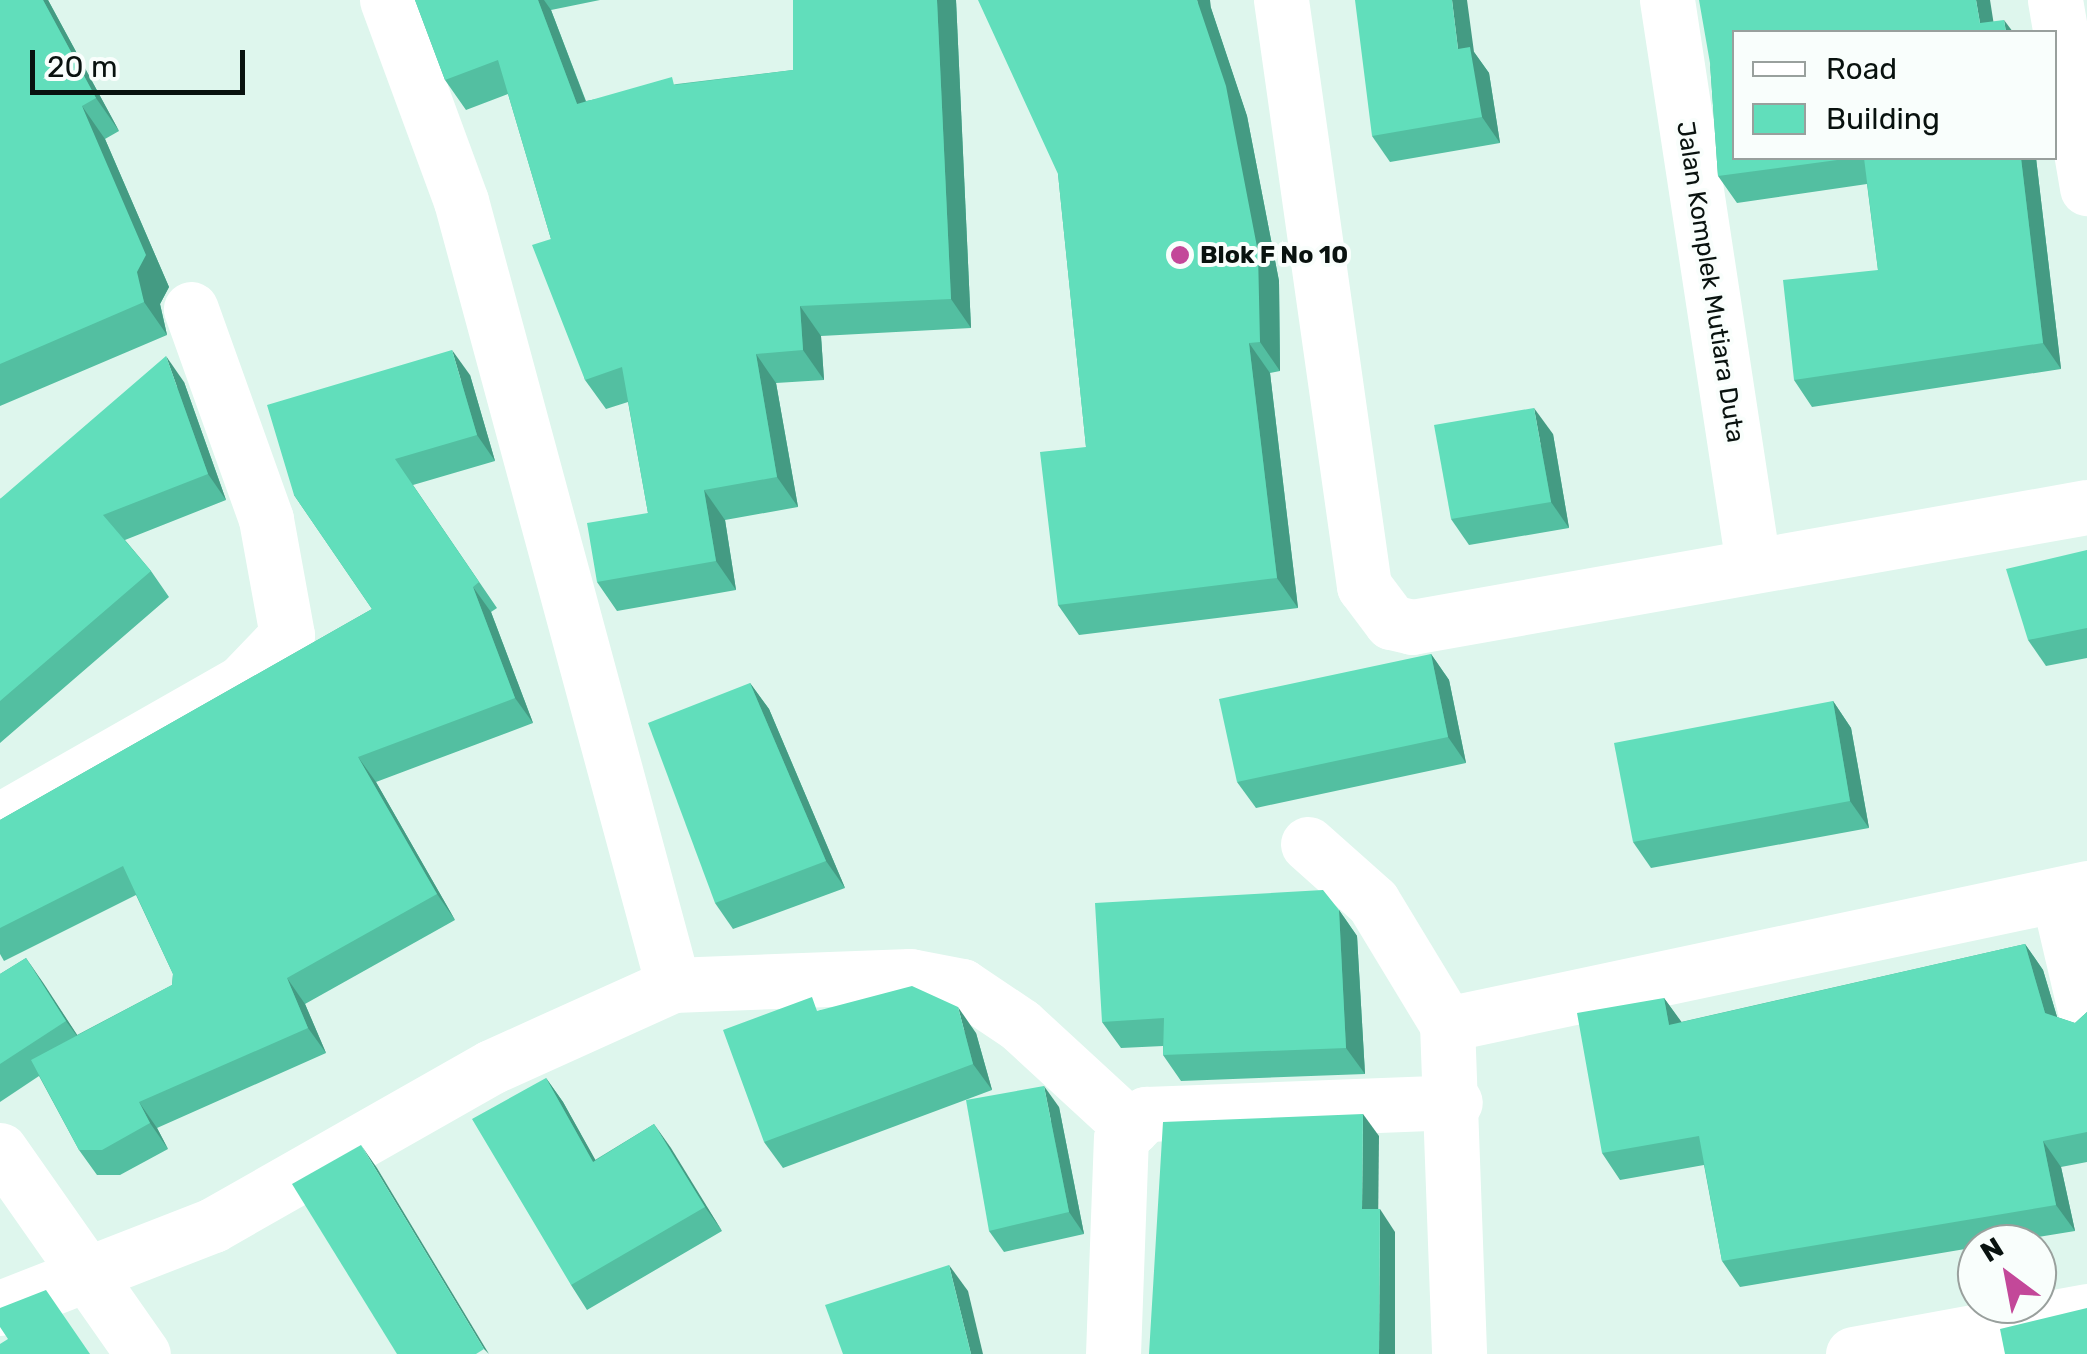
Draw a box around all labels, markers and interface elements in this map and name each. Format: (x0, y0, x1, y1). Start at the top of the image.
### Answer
scale bar (35, 30, 250, 92)
legend (1732, 30, 2057, 160)
text: 20 m (47, 49, 118, 85)
text: Road (1826, 51, 1897, 87)
text: Building (1826, 101, 1940, 137)
street label: Jalan Komplek Mutiara Duta (1670, 119, 1750, 445)
place label: Blok F No 10 (1200, 240, 1349, 270)
marker: Blok F No 10 (1169, 244, 1191, 266)
north arrow (1957, 1224, 2057, 1324)
text: N (1975, 1231, 2009, 1269)

